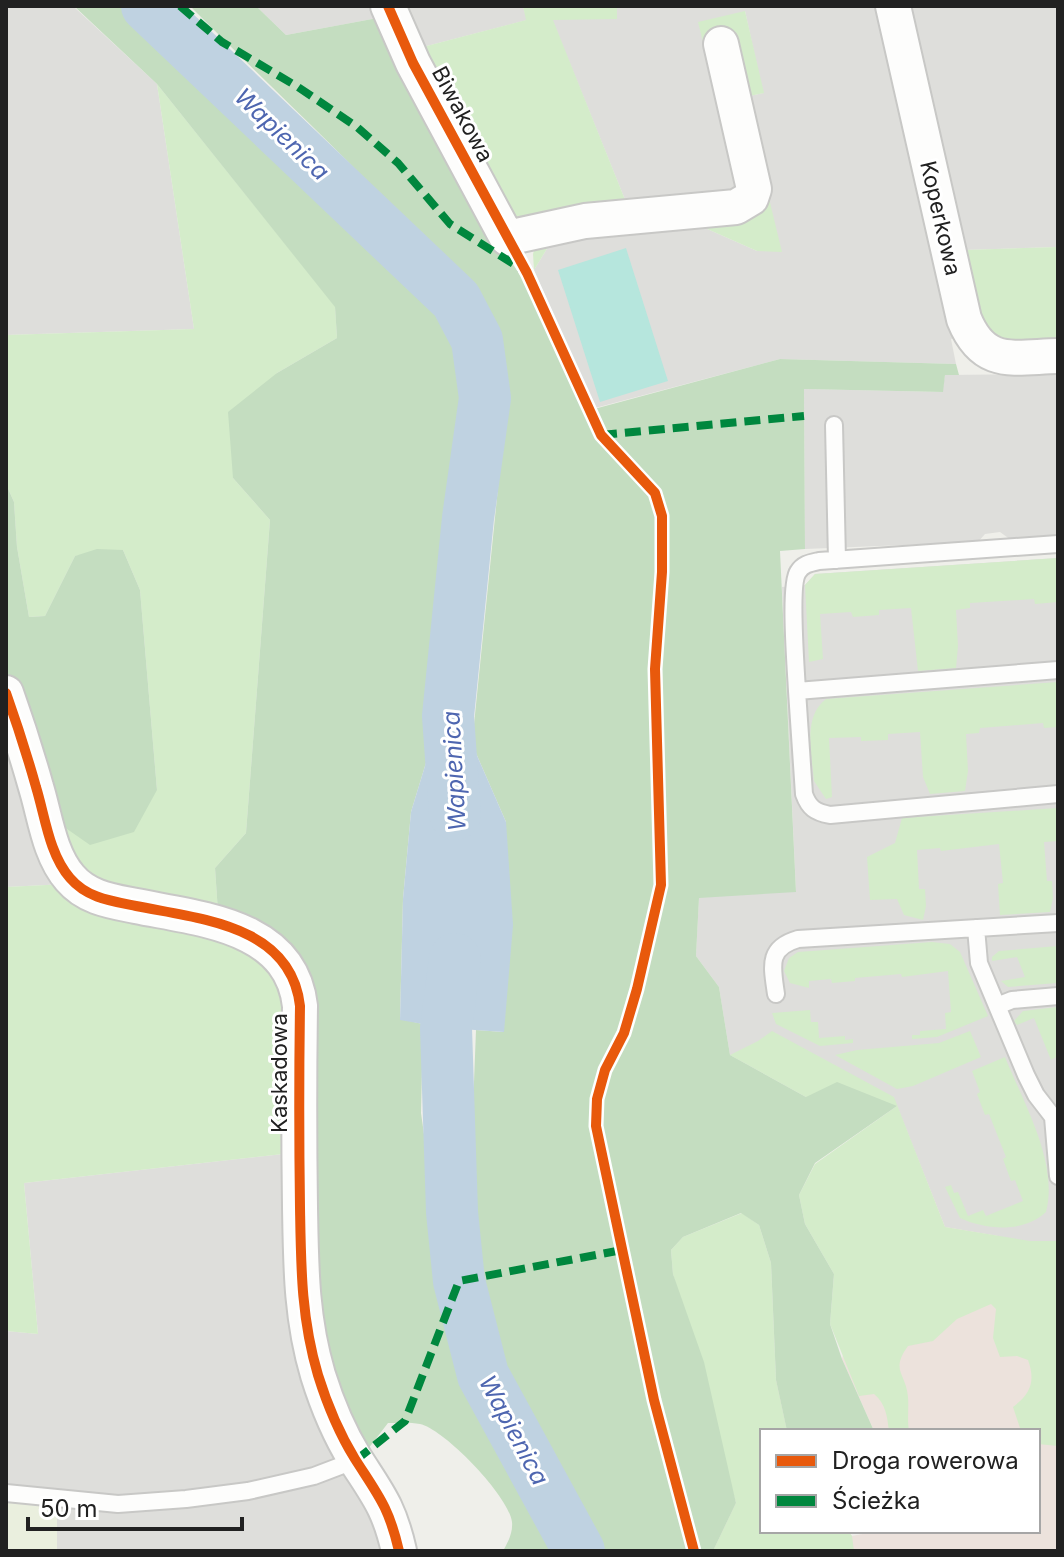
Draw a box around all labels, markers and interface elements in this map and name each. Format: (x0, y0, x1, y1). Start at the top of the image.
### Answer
street label: Biwakowa (427, 62, 499, 166)
water label: Wapienica (229, 82, 335, 186)
street label: Koperkowa (915, 158, 967, 278)
water label: Wapienica (436, 710, 472, 832)
street label: Kaskadowa (266, 1013, 292, 1133)
water label: Wapienica (473, 1370, 555, 1490)
legend (760, 1429, 1040, 1533)
text: Droga rowerowa (832, 1446, 1019, 1475)
scale bar (28, 1481, 242, 1531)
text: Ścieżka (832, 1486, 920, 1515)
text: 50 m (40, 1494, 98, 1523)

